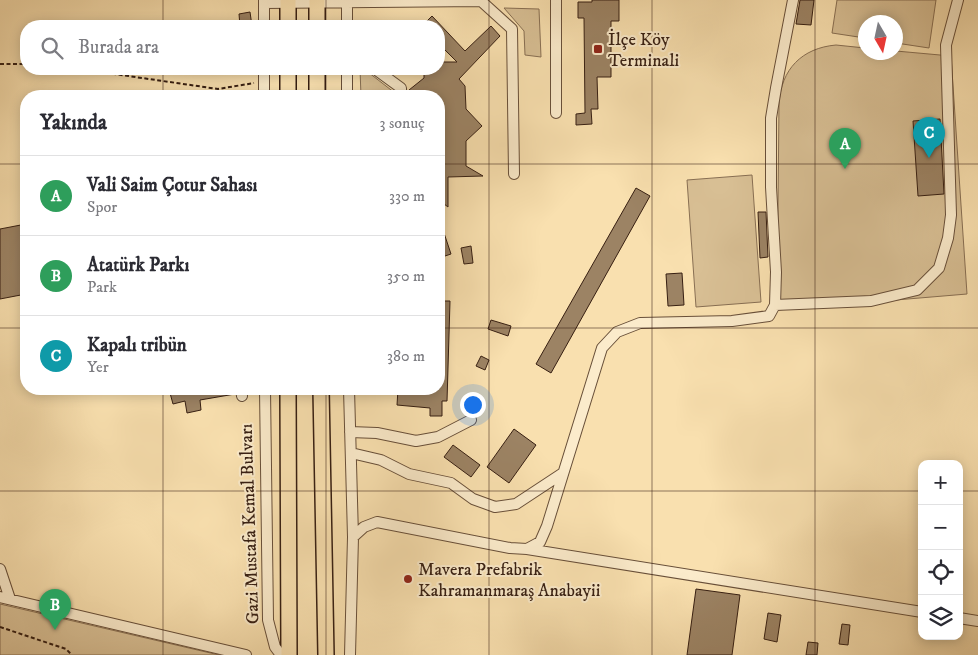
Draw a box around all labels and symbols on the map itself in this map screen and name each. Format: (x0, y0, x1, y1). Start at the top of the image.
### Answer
north arrow (858, 15, 903, 60)
place label: İlçe Köy Terminali (608, 28, 679, 72)
marker: İlçe Köy Terminali (592, 43, 604, 55)
pin: C (913, 117, 945, 158)
pin: A (829, 128, 861, 169)
your location (460, 392, 486, 418)
street label: Gazi Mustafa Kemal Bulvarı (236, 423, 264, 625)
place label: Mavera Prefabrik Kahramanmaraş Anabayii (418, 559, 600, 602)
marker: Mavera Prefabrik Kahramanmaraş Anabayii (402, 573, 414, 585)
pin: B (39, 589, 71, 630)

